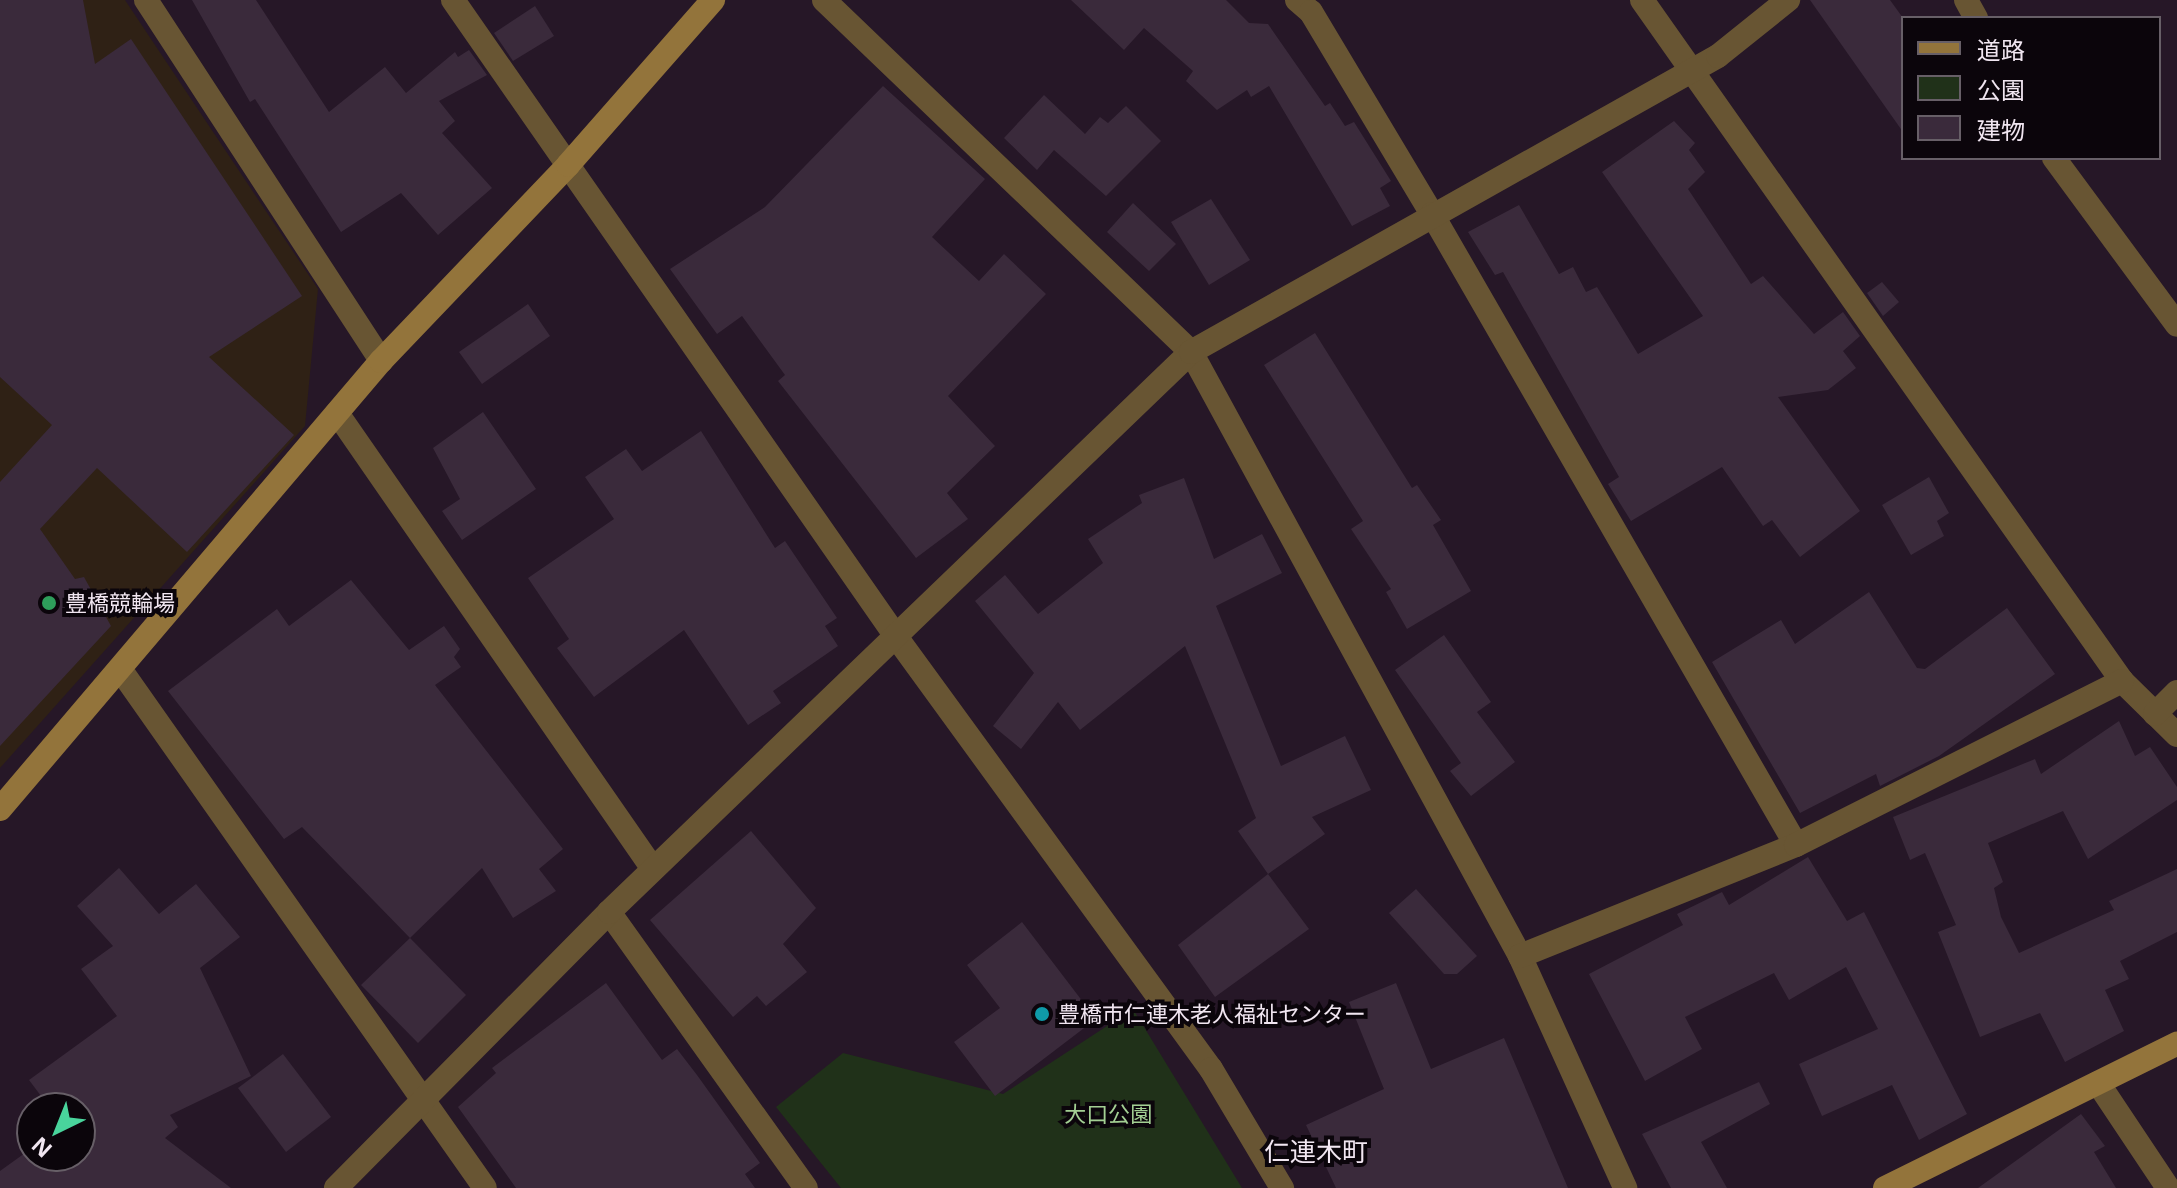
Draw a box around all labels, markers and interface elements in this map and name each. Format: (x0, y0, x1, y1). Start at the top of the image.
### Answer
legend (1901, 16, 2161, 160)
text: 道路 (1977, 33, 2025, 66)
text: 公園 (1977, 73, 2025, 106)
text: 建物 (1977, 113, 2025, 146)
place label: 豊橋競輪場 (65, 590, 175, 616)
marker: 豊橋競輪場 (40, 594, 58, 612)
place label: 豊橋市仁連木老人福祉センター (1058, 1001, 1366, 1027)
marker: 豊橋市仁連木老人福祉センター (1033, 1005, 1051, 1023)
north arrow (16, 1092, 96, 1172)
park label: 大口公園 (1064, 1101, 1152, 1127)
text: N (24, 1131, 58, 1165)
district label: 仁連木町 (1264, 1136, 1368, 1168)

